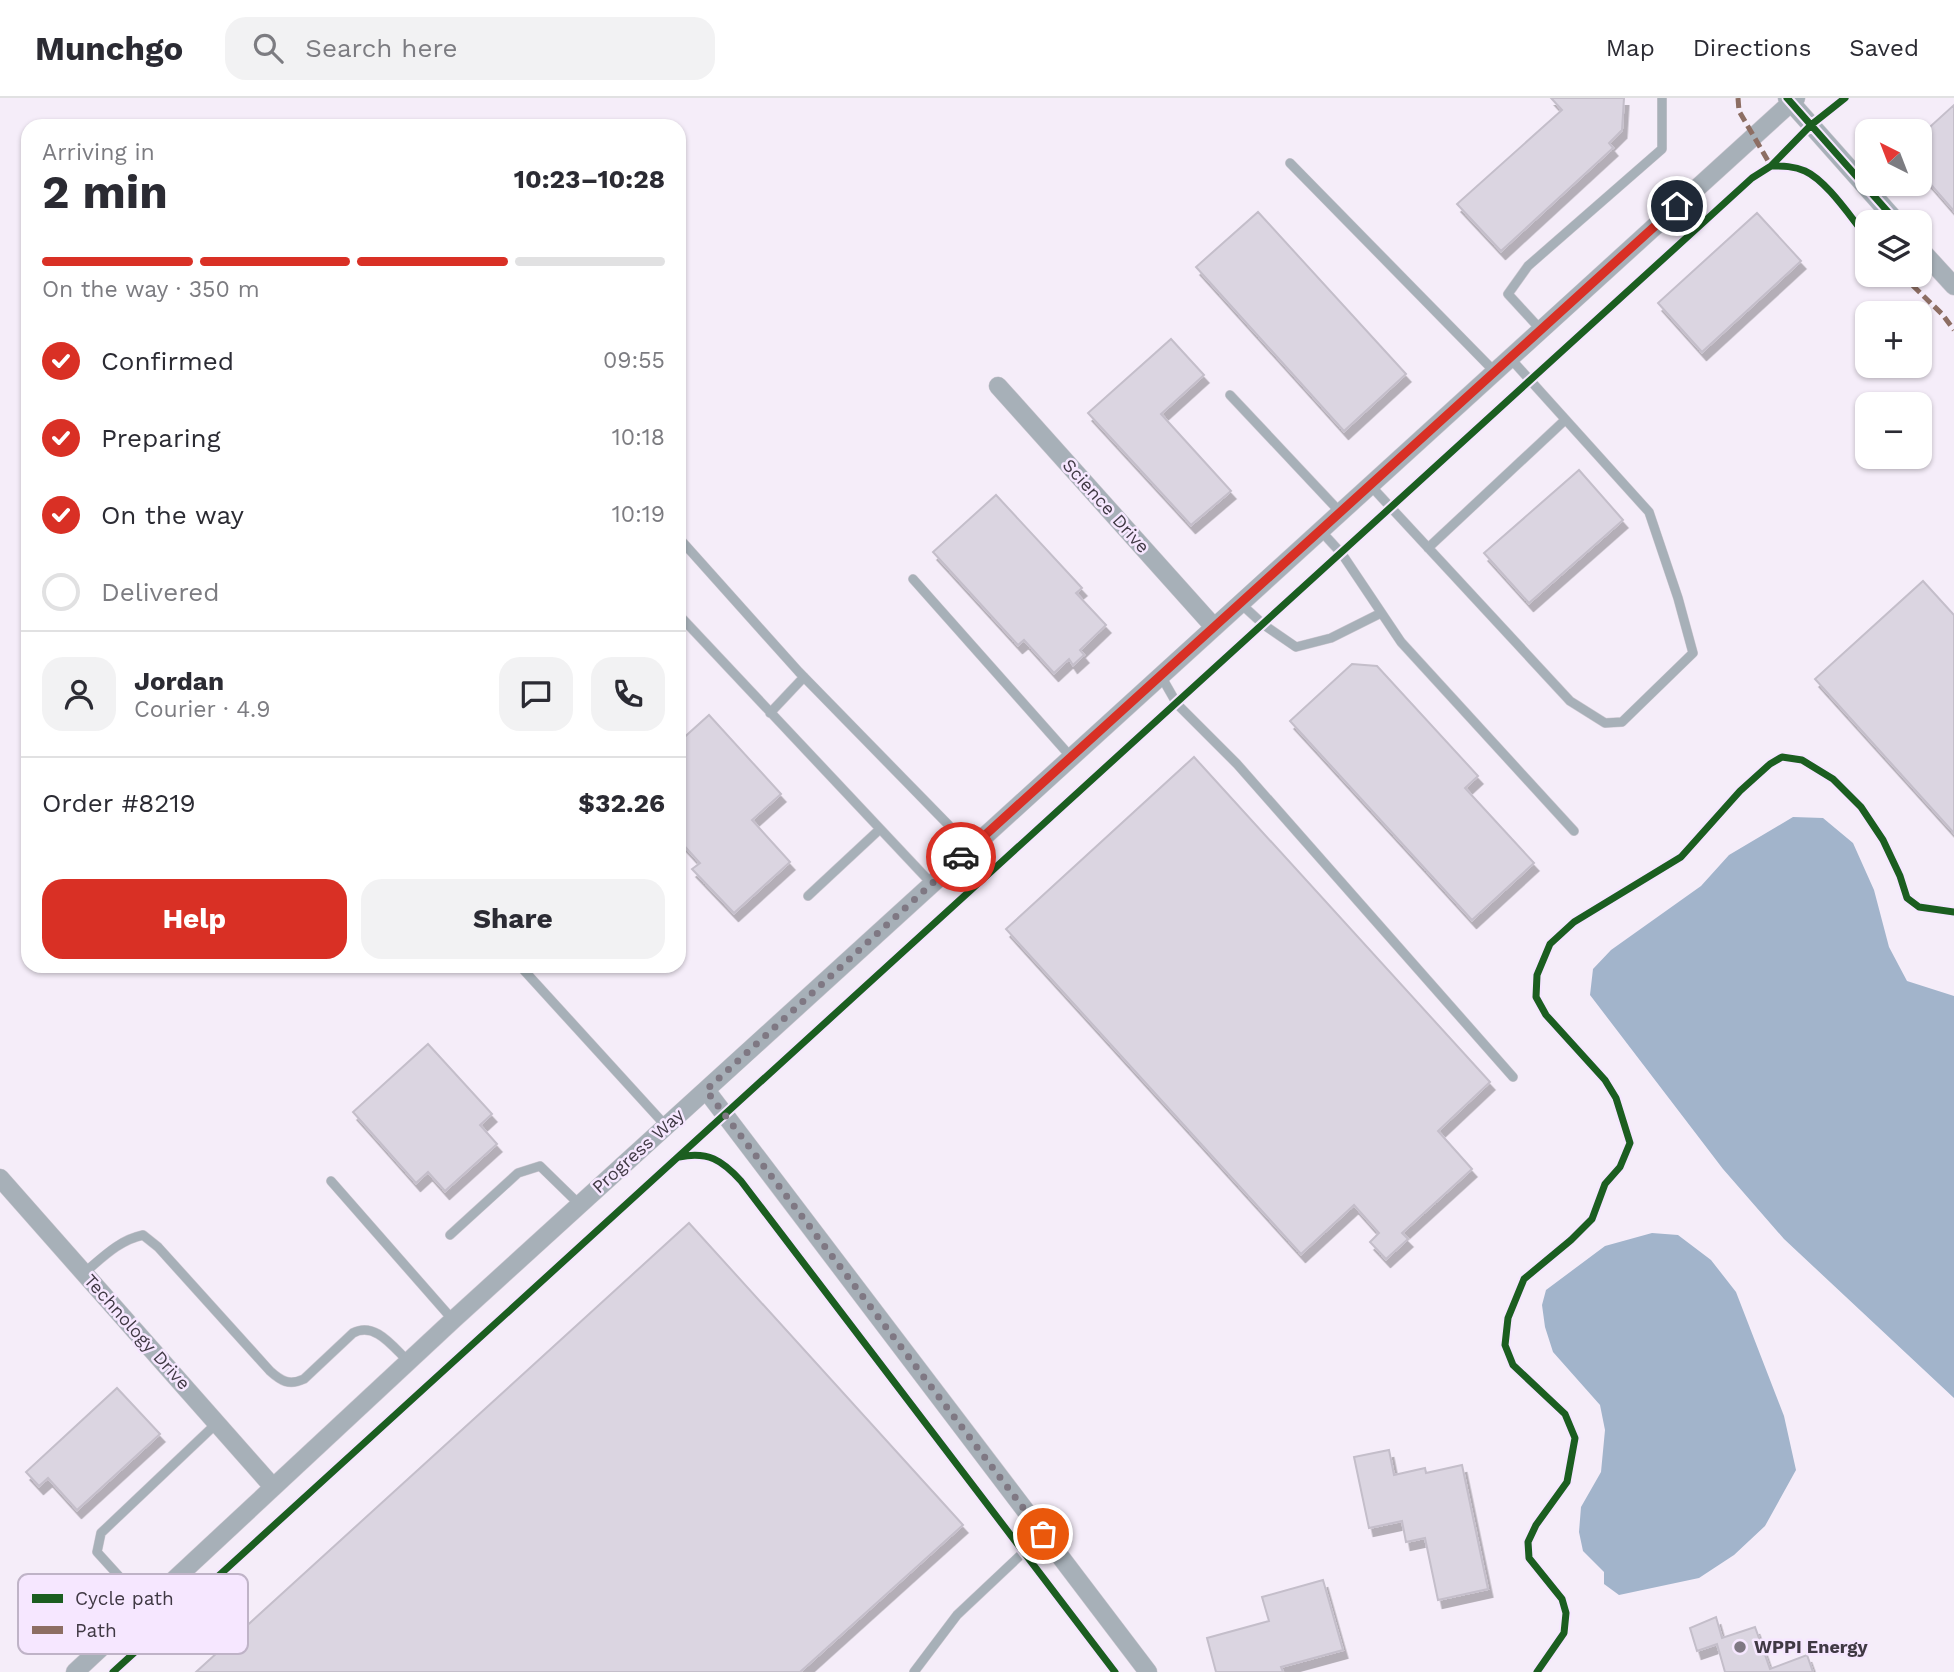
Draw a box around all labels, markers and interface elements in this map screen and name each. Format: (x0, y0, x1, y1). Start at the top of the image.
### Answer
search box (225, 17, 715, 80)
text: Munchgo (35, 29, 183, 68)
icon: search (249, 29, 287, 67)
text: Search here (305, 33, 458, 63)
text: Map (1606, 34, 1655, 62)
text: Directions (1693, 34, 1811, 62)
text: Saved (1849, 34, 1919, 62)
north arrow (1855, 119, 1932, 196)
map controls (1855, 119, 1932, 469)
text: Arriving in (42, 139, 155, 166)
text: 10:23–10:28 (514, 164, 665, 194)
text: 2 min (42, 165, 168, 219)
pin (1647, 176, 1707, 236)
icon: home (1658, 187, 1696, 225)
button: layers (1855, 210, 1932, 287)
text: On the way · 350 m (42, 276, 260, 303)
button: + (1855, 301, 1932, 378)
icon: check (42, 342, 80, 380)
text: Confirmed (101, 346, 234, 376)
text: 09:55 (603, 347, 665, 374)
button: − (1855, 392, 1932, 469)
icon: check (42, 419, 80, 457)
text: Preparing (101, 423, 221, 453)
text: 10:18 (612, 424, 665, 451)
street label: Science Drive (1059, 454, 1154, 557)
icon: check (42, 496, 80, 534)
text: On the way (101, 500, 244, 530)
text: 10:19 (612, 501, 665, 528)
text: Delivered (101, 577, 220, 607)
button: person (42, 657, 116, 731)
button: chat (499, 657, 573, 731)
button: phone (591, 657, 665, 731)
text: Jordan (134, 666, 224, 696)
text: Courier · 4.9 (134, 696, 270, 723)
text: Order #8219 (42, 788, 196, 818)
text: $32.26 (578, 788, 665, 818)
courier (926, 822, 996, 892)
icon: car (942, 838, 980, 876)
button: Help (42, 879, 347, 959)
button: Share (361, 879, 665, 959)
street label: Progress Way (588, 1104, 688, 1197)
street label: Technology Drive (80, 1270, 195, 1394)
pin (1013, 1504, 1073, 1564)
icon: bag (1024, 1515, 1062, 1553)
legend (18, 1574, 248, 1654)
text: Cycle path (75, 1587, 174, 1610)
text: Path (75, 1619, 117, 1642)
place label: WPPI Energy (1754, 1636, 1868, 1657)
marker: WPPI Energy (1732, 1639, 1748, 1655)

